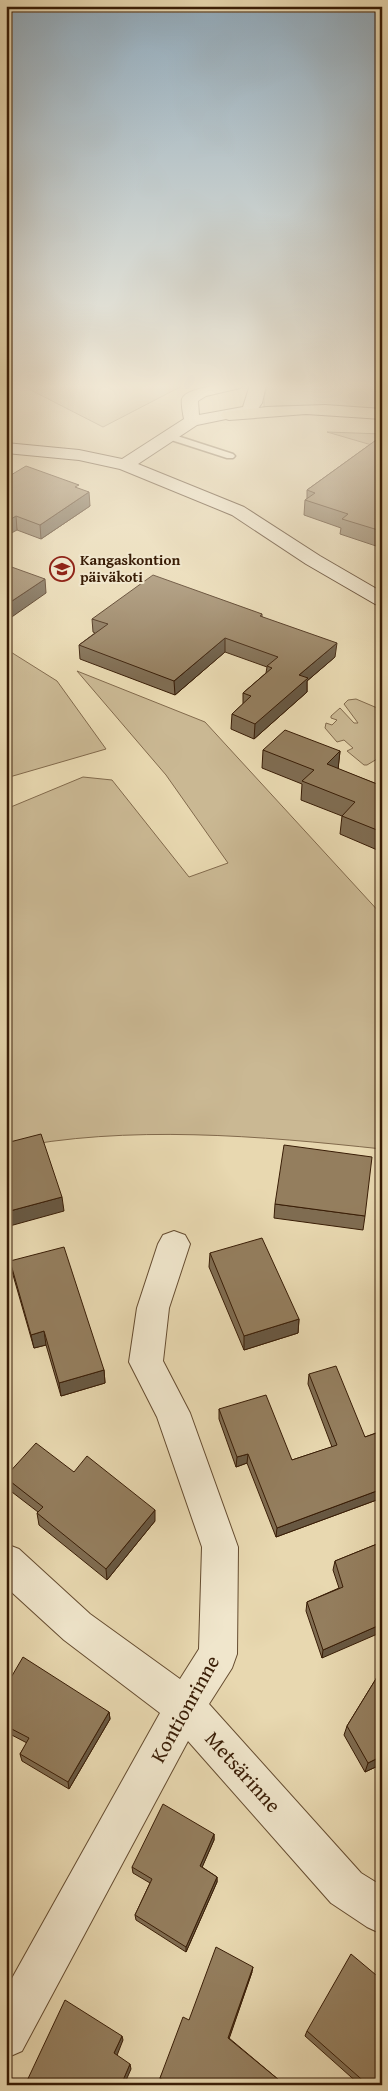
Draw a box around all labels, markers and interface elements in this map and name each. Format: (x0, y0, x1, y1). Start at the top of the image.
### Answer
place label: Kangaskontion päiväkoti (80, 549, 180, 587)
school or university icon: Kangaskontion päiväkoti (49, 556, 75, 582)
street label: Kontionrinne (142, 1649, 227, 1768)
street label: Metsärinne (198, 1724, 289, 1820)

